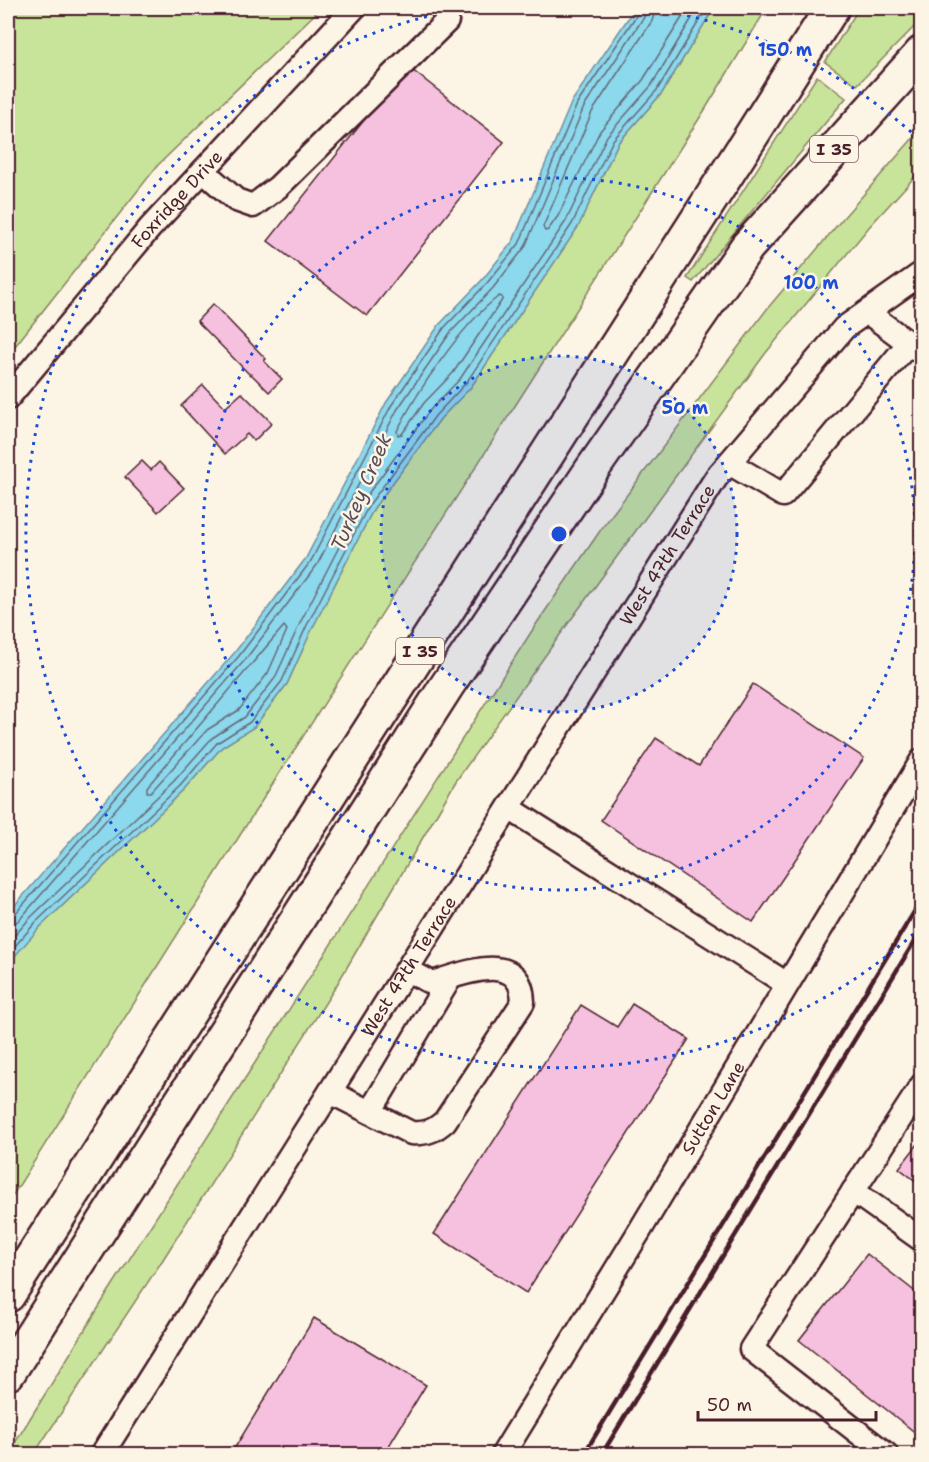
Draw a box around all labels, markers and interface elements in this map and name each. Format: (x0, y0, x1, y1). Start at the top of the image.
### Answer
text: 150 m (758, 38, 813, 62)
road number: I 35 (810, 136, 858, 162)
street label: Foxridge Drive (126, 145, 228, 253)
text: 100 m (783, 271, 839, 295)
text: 50 m (662, 396, 709, 420)
water label: Turkey Creek (325, 429, 398, 555)
street label: West 47th Terrace (614, 480, 721, 630)
centre of rings (549, 524, 569, 544)
road number: I 35 (396, 638, 444, 664)
street label: West 47th Terrace (355, 892, 462, 1041)
street label: Sutton Lane (676, 1057, 751, 1159)
scale bar (698, 1384, 876, 1422)
text: 50 m (707, 1393, 752, 1417)

